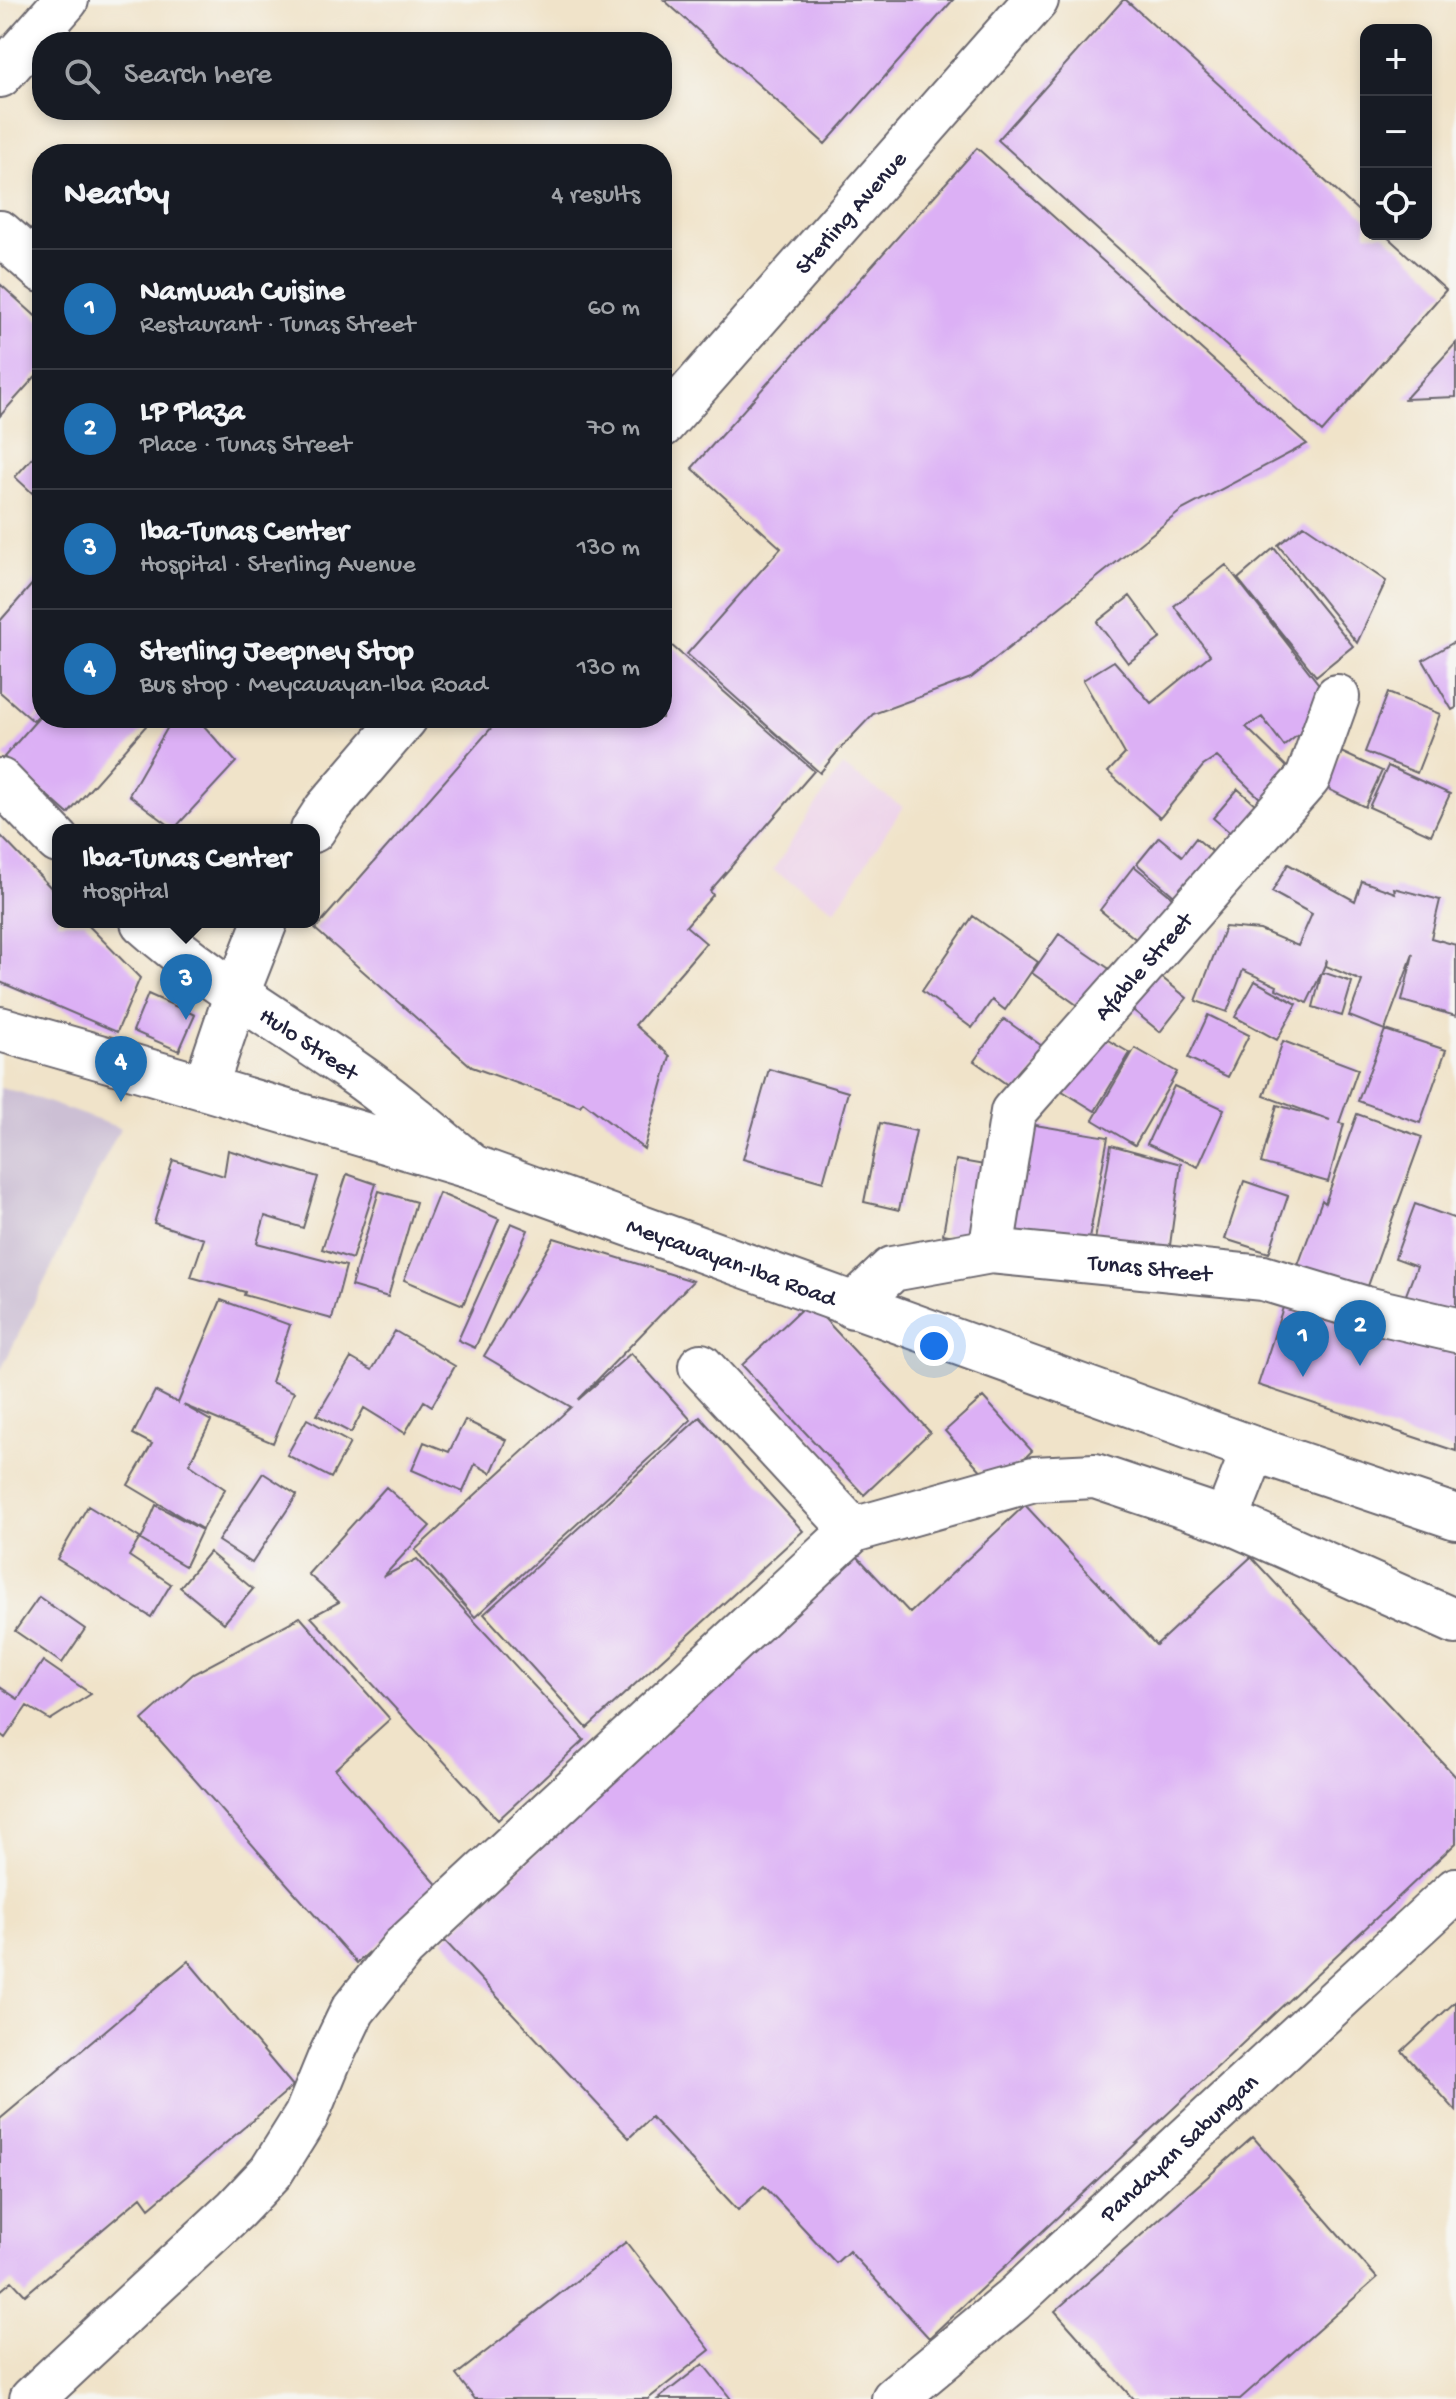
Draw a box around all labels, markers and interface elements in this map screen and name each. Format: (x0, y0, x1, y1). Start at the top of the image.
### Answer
map controls (1360, 24, 1432, 240)
button: + (1360, 24, 1432, 96)
search box (32, 32, 672, 120)
icon: search (60, 54, 104, 98)
text: Search here (124, 59, 272, 94)
button: − (1360, 96, 1432, 168)
street label: Sterling Avenue (790, 146, 915, 282)
button: locate (1360, 168, 1432, 240)
text: Nearby (64, 176, 169, 216)
text: 4 results (551, 181, 640, 212)
text: Namwah Cuisine (140, 276, 345, 311)
text: 1 (85, 294, 95, 325)
text: 60 m (587, 294, 640, 325)
text: Restaurant · Tunas Street (140, 311, 415, 342)
text: LP Plaza (140, 396, 244, 431)
text: 2 (84, 414, 96, 445)
text: 70 m (587, 414, 640, 445)
text: Place · Tunas Street (140, 431, 351, 462)
text: Iba-Tunas Center (140, 516, 348, 551)
text: 3 (83, 534, 97, 565)
text: 130 m (577, 534, 640, 565)
text: Hospital · Sterling Avenue (140, 551, 416, 582)
text: Sterling Jeepney Stop (140, 636, 414, 671)
text: 4 (84, 654, 96, 685)
text: 130 m (577, 654, 640, 685)
text: Bus stop · Meycauayan-Iba Road (140, 671, 487, 702)
popup (52, 824, 320, 928)
text: Iba-Tunas Center (82, 843, 290, 878)
text: Hospital (82, 878, 169, 909)
street label: Afable Street (1089, 906, 1202, 1028)
pin: 3 (160, 954, 212, 1020)
street label: Hulo Street (253, 1002, 364, 1090)
pin: 4 (95, 1036, 147, 1102)
street label: Meycauayan-Iba Road (622, 1213, 841, 1316)
street label: Tunas Street (1084, 1250, 1215, 1291)
pin: 2 (1334, 1300, 1386, 1366)
pin: 1 (1277, 1311, 1329, 1377)
your location (914, 1326, 954, 1366)
street label: Pandayan Sabungan (1095, 2069, 1266, 2231)

